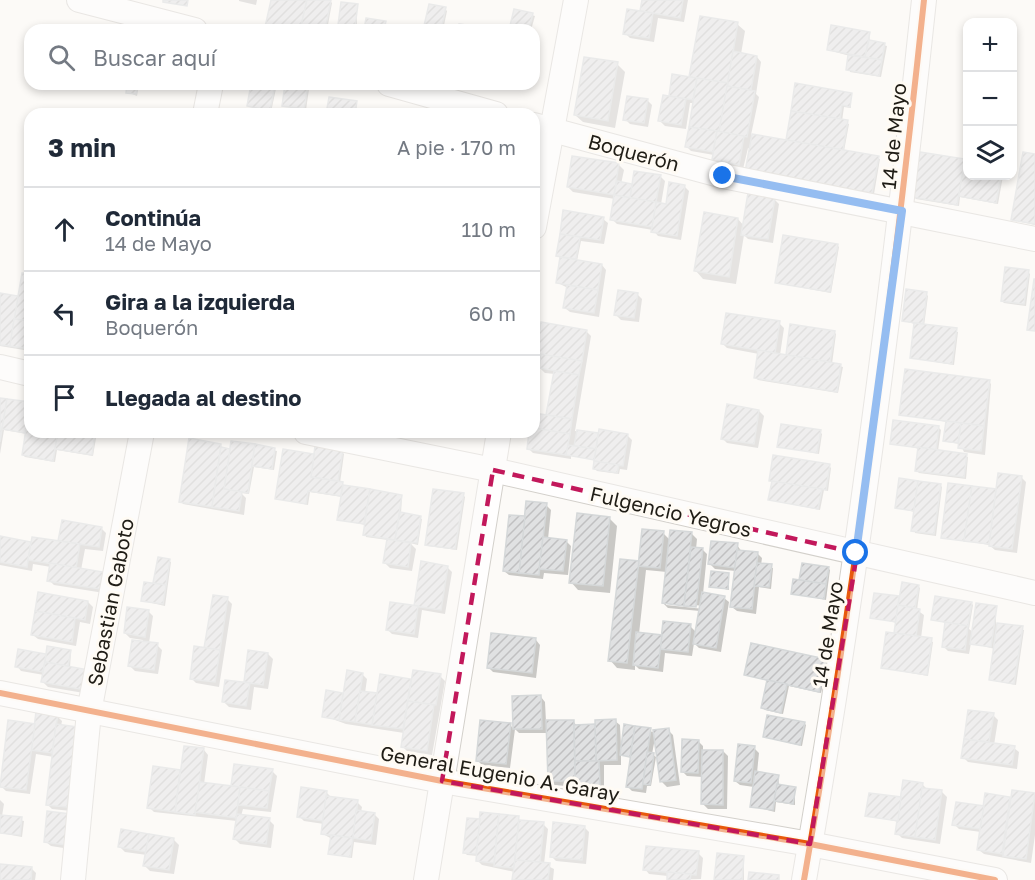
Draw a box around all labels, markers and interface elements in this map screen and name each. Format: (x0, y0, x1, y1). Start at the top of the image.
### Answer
map controls (963, 18, 1017, 180)
button: + (963, 18, 1017, 72)
search box (24, 24, 540, 90)
icon: search (45, 41, 78, 74)
text: Buscar aquí (93, 44, 216, 71)
button: − (963, 72, 1017, 126)
street label: 14 de Mayo (875, 82, 911, 190)
button: layers (963, 126, 1017, 180)
street label: Boquerón (586, 128, 682, 176)
text: 3 min (48, 132, 116, 163)
text: A pie · 170 m (397, 135, 516, 159)
route end (709, 162, 735, 188)
text: Continúa (105, 204, 201, 231)
icon: ahead (48, 213, 81, 246)
text: 110 m (462, 217, 516, 241)
text: 14 de Mayo (105, 231, 212, 255)
text: Gira a la izquierda (105, 288, 295, 315)
icon: left (48, 297, 81, 330)
text: 60 m (469, 301, 516, 325)
text: Boquerón (105, 315, 198, 339)
icon: arrive (48, 381, 81, 414)
text: Llegada al destino (105, 384, 302, 411)
street label: Fulgencio Yegros (588, 481, 754, 541)
street label: Sebastian Gaboto (82, 516, 138, 688)
route start (842, 539, 868, 565)
street label: 14 de Mayo (807, 579, 847, 689)
street label: General Eugenio A. Garay (379, 740, 621, 806)

